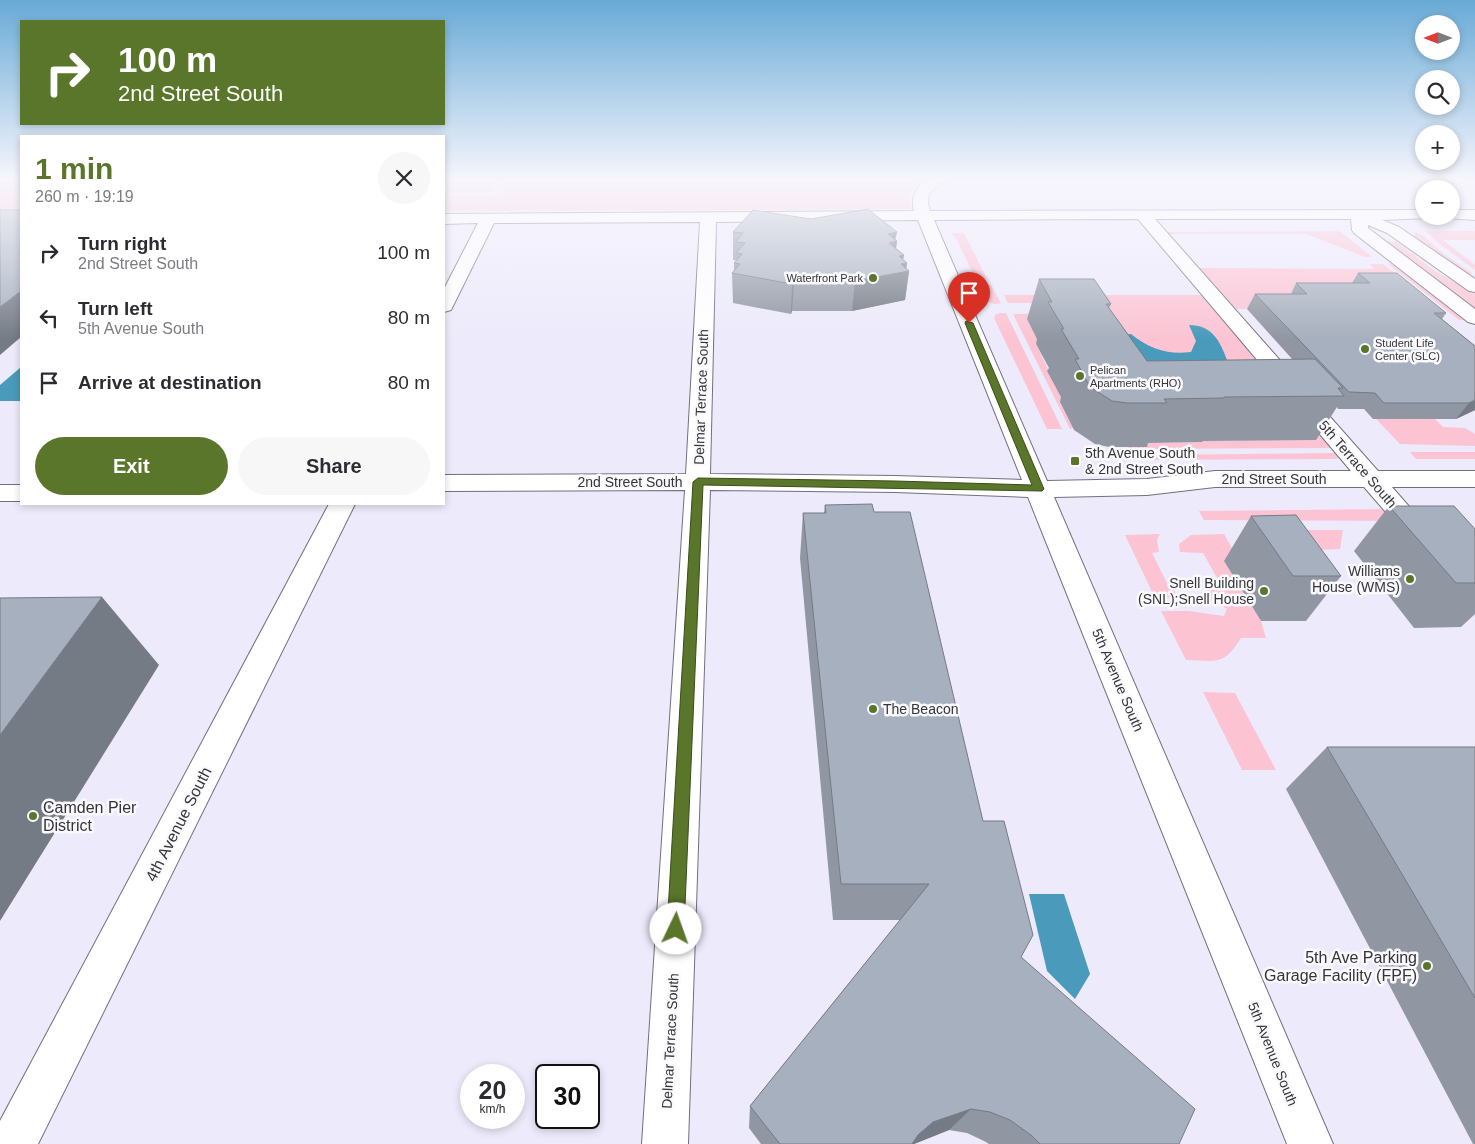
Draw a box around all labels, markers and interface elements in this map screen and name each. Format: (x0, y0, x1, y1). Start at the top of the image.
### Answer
north arrow (1415, 15, 1460, 60)
map controls (1415, 15, 1460, 225)
icon: right (35, 40, 100, 105)
text: 100 m (118, 40, 217, 79)
button: search (1415, 70, 1460, 115)
text: 2nd Street South (118, 81, 283, 106)
button: + (1415, 125, 1460, 170)
text: 1 min (35, 152, 113, 185)
button: close (378, 152, 430, 204)
button: − (1415, 180, 1460, 225)
text: 260 m · 19:19 (35, 188, 134, 205)
text: Turn right (78, 233, 166, 254)
icon: right (35, 239, 63, 267)
text: 100 m (377, 242, 430, 263)
text: 2nd Street South (78, 255, 198, 272)
place label: Waterfront Park (786, 272, 863, 284)
marker: Waterfront Park (867, 272, 879, 284)
pin (948, 272, 990, 323)
icon: arrive (955, 279, 983, 307)
text: Turn left (78, 298, 153, 319)
icon: left (35, 304, 63, 332)
text: 80 m (388, 307, 430, 328)
text: 5th Avenue South (78, 320, 204, 337)
street label: Delmar Terrace South (691, 329, 711, 465)
place label: Student Life Center (SLC) (1375, 337, 1440, 362)
marker: Student Life Center (SLC) (1359, 343, 1371, 355)
place label: Pelican Apartments (RHO) (1090, 364, 1181, 389)
icon: arrive (35, 369, 63, 397)
marker: Pelican Apartments (RHO) (1074, 370, 1086, 382)
text: Arrive at destination (78, 372, 262, 393)
text: 80 m (388, 372, 430, 393)
street label: 5th Terrace South (1316, 417, 1400, 511)
button: Exit (35, 437, 228, 495)
button: Share (238, 437, 430, 495)
place label: 5th Avenue South & 2nd Street South (1085, 445, 1203, 477)
marker: 5th Avenue South & 2nd Street South (1069, 455, 1081, 467)
street label: 2nd Street South (1221, 471, 1327, 487)
street label: 2nd Street South (577, 474, 683, 490)
place label: Williams House (WMS) (1312, 563, 1400, 595)
marker: Williams House (WMS) (1404, 573, 1416, 585)
place label: Snell Building (SNL);Snell House (1138, 575, 1254, 607)
marker: Snell Building (SNL);Snell House (1258, 585, 1270, 597)
street label: 5th Avenue South (1089, 626, 1147, 734)
place label: The Beacon (883, 701, 959, 717)
marker: The Beacon (867, 703, 879, 715)
street label: 4th Avenue South (142, 764, 215, 884)
place label: Camden Pier District (43, 799, 137, 834)
marker: Camden Pier District (27, 810, 39, 822)
position arrow (649, 902, 701, 954)
place label: 5th Ave Parking Garage Facility (FPF) (1264, 949, 1417, 984)
marker: 5th Ave Parking Garage Facility (FPF) (1421, 960, 1433, 972)
street label: Delmar Terrace South (658, 973, 682, 1109)
street label: 5th Avenue South (1245, 1000, 1301, 1108)
speed limit sign: 30 (535, 1064, 600, 1129)
text: 20 (479, 1076, 506, 1104)
text: km/h (479, 1102, 506, 1116)

